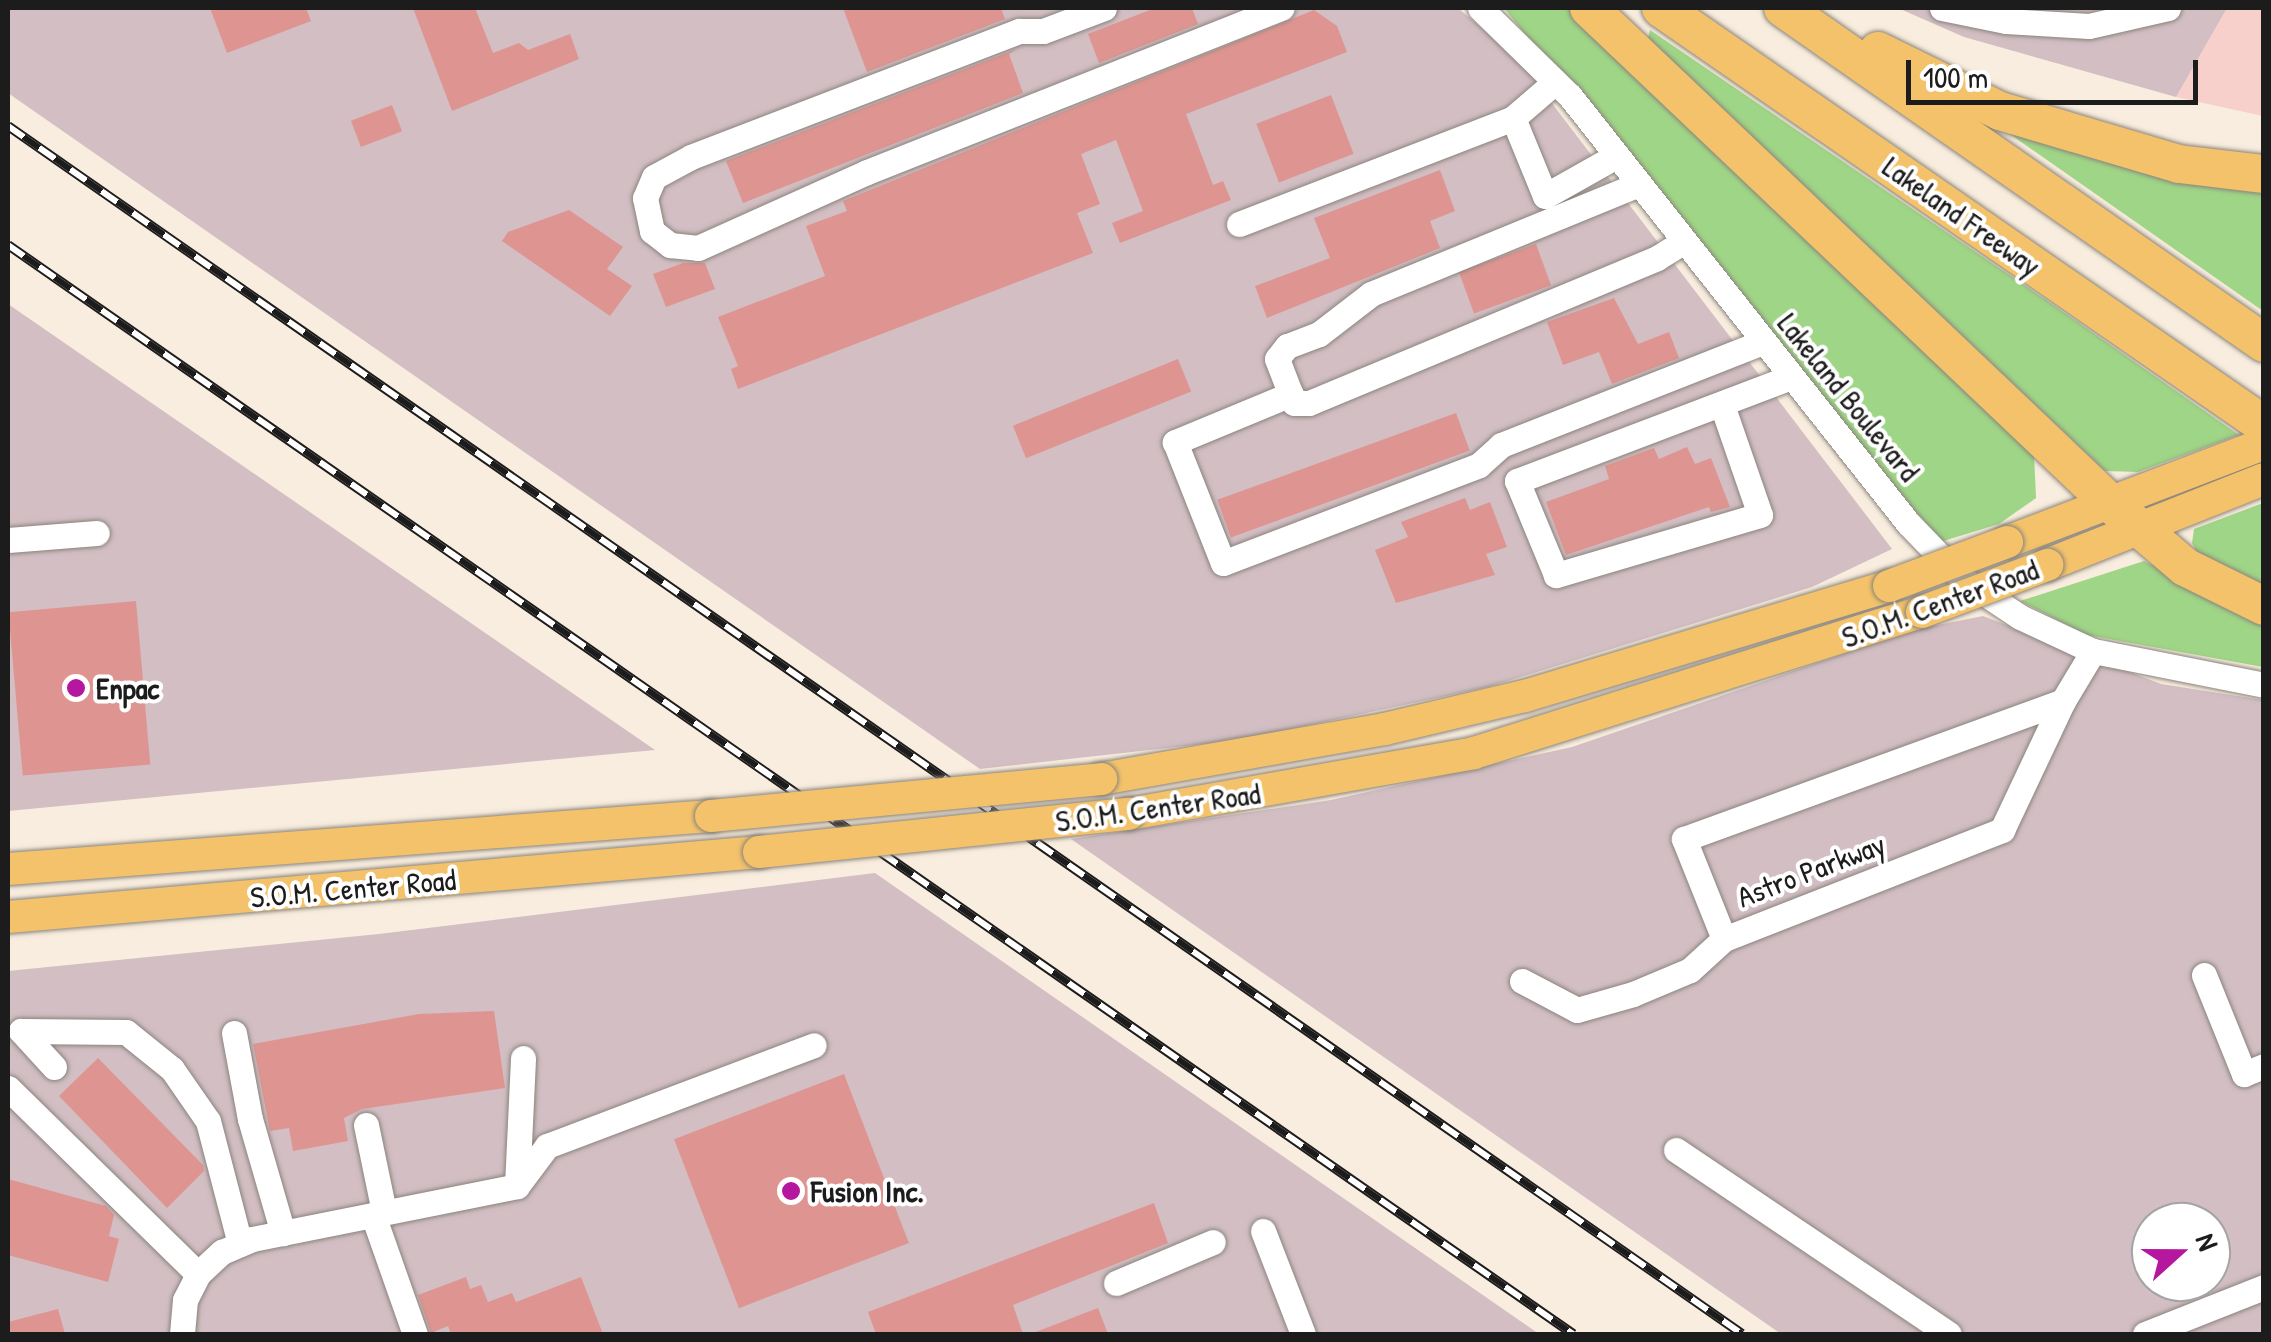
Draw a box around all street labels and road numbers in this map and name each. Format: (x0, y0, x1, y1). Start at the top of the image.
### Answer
street label: Lakeland Freeway (1876, 148, 2048, 284)
street label: Lakeland Boulevard (1770, 306, 1928, 488)
street label: S.O.M. Center Road (1837, 551, 2043, 655)
street label: S.O.M. Center Road (1053, 775, 1263, 839)
street label: Astro Parkway (1732, 825, 1890, 915)
street label: S.O.M. Center Road (249, 861, 457, 915)

